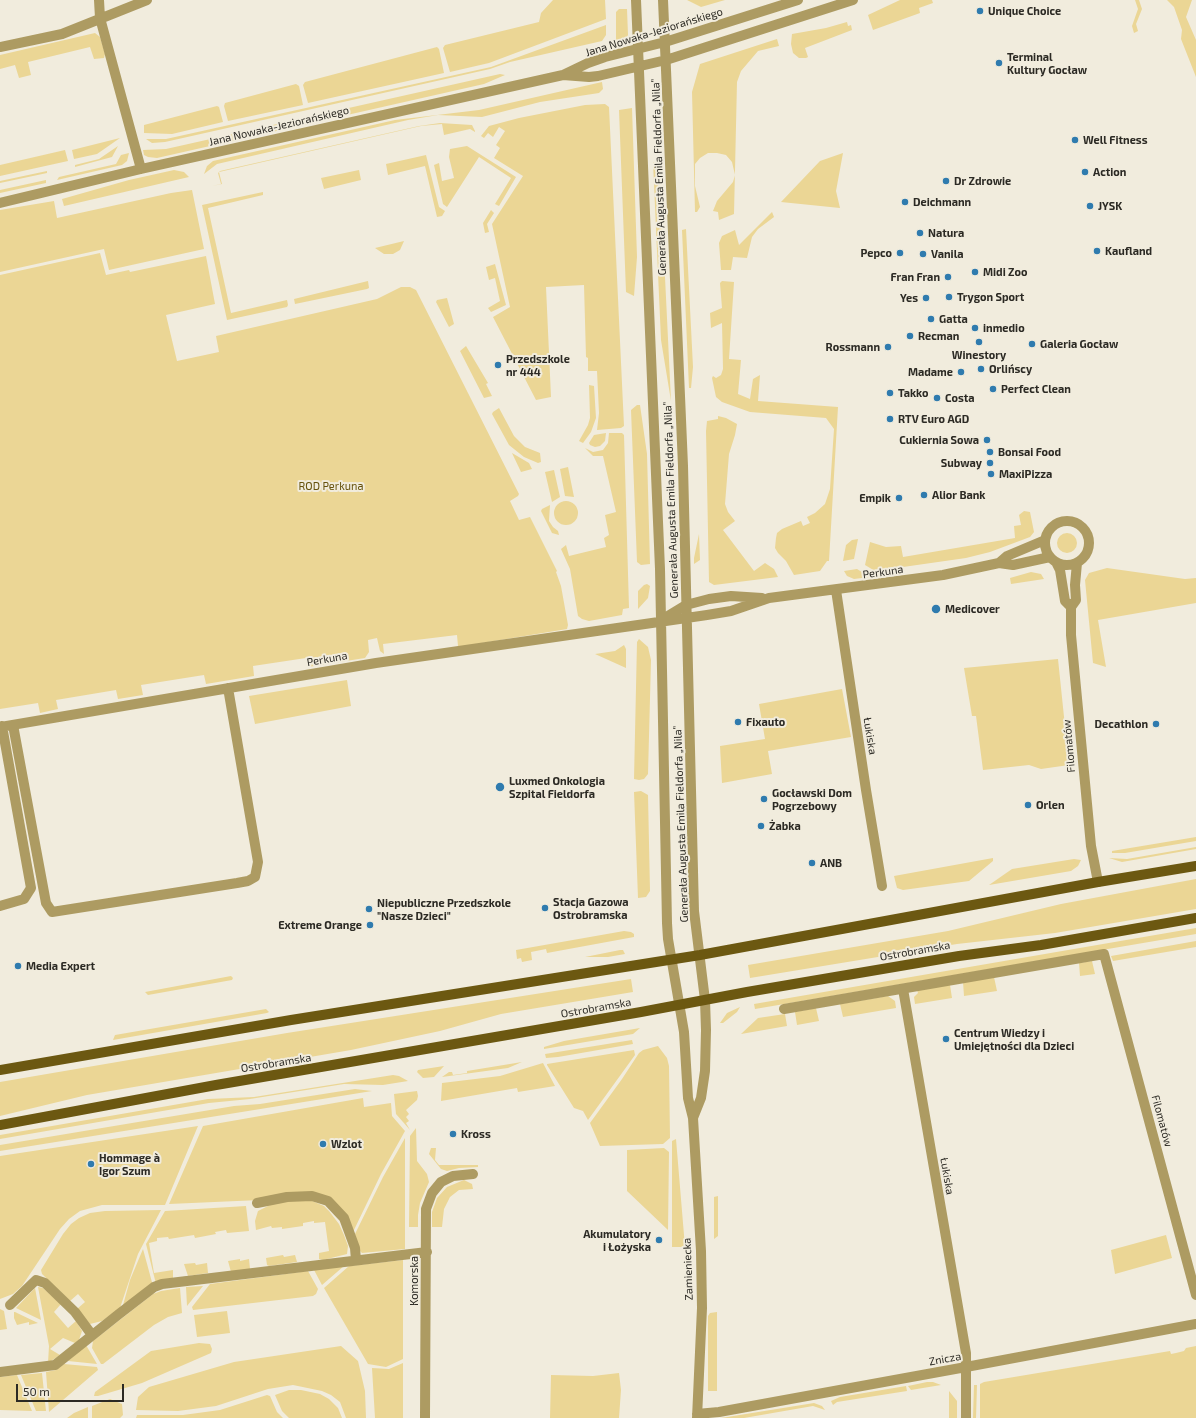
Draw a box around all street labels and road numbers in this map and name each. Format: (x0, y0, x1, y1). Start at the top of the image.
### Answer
street label: Jana Nowaka-Jeziorańskiego (584, 5, 724, 59)
street label: Generała Augusta Emila Fieldorfa „Nila” (649, 78, 669, 276)
street label: Jana Nowaka-Jeziorańskiego (208, 103, 350, 149)
street label: Generała Augusta Emila Fieldorfa „Nila” (661, 401, 681, 599)
street label: Perkuna (862, 563, 904, 581)
street label: Perkuna (306, 649, 348, 669)
street label: Łukiska (861, 716, 879, 756)
street label: Filomatów (1060, 719, 1078, 773)
street label: Generała Augusta Emila Fieldorfa „Nila” (671, 725, 691, 923)
street label: Ostrobramska (879, 938, 951, 964)
street label: Ostrobramska (560, 995, 632, 1021)
street label: Ostrobramska (240, 1051, 312, 1075)
street label: Filomatów (1149, 1094, 1175, 1148)
street label: Łukiska (937, 1156, 957, 1196)
street label: Zamieniecka (680, 1237, 696, 1301)
street label: Komorska (407, 1256, 421, 1306)
street label: Znicza (928, 1350, 962, 1368)

